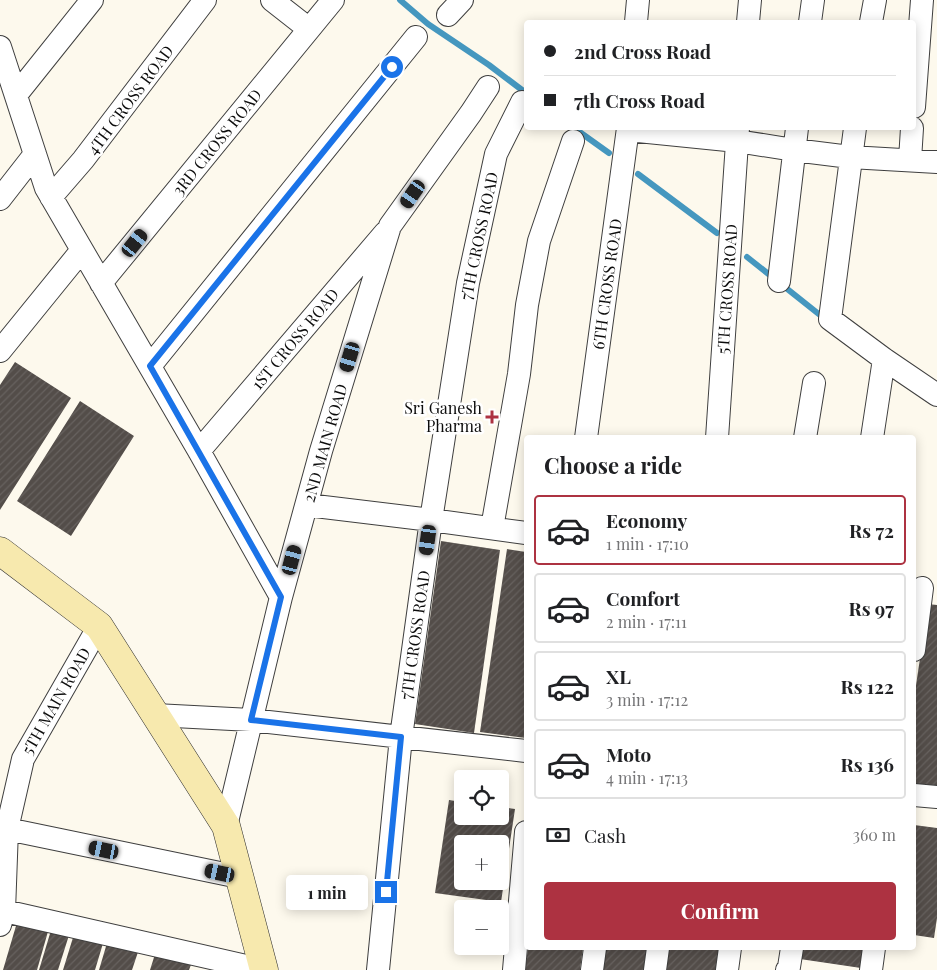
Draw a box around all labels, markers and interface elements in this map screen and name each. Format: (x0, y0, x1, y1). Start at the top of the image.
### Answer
text: 2nd Cross Road (574, 38, 711, 64)
street label: 4TH CROSS ROAD (82, 41, 178, 159)
route start (381, 56, 403, 78)
street label: 3RD CROSS ROAD (167, 84, 266, 199)
text: 7th Cross Road (574, 87, 705, 113)
street label: 7TH CROSS ROAD (455, 170, 502, 302)
car (398, 177, 427, 211)
street label: 6TH CROSS ROAD (587, 217, 626, 351)
street label: 5TH CROSS ROAD (711, 223, 742, 355)
car (119, 227, 150, 259)
street label: 1ST CROSS ROAD (246, 284, 343, 394)
car (338, 340, 361, 374)
street label: 2ND MAIN ROAD (298, 381, 351, 504)
place label: Sri Ganesh Pharma (404, 397, 483, 436)
marker: Sri Ganesh Pharma (486, 411, 498, 423)
text: Choose a ride (544, 450, 682, 480)
text: Economy (606, 507, 687, 533)
icon: car (546, 508, 591, 553)
text: Rs 72 (849, 517, 894, 543)
car (418, 524, 437, 556)
text: 1 min · 17:10 (606, 533, 689, 554)
car (280, 544, 303, 576)
street label: 7TH CROSS ROAD (395, 569, 434, 701)
text: Comfort (606, 585, 680, 611)
icon: car (546, 586, 591, 631)
text: Rs 97 (848, 595, 894, 621)
text: 2 min · 17:11 (606, 611, 687, 632)
street label: 5TH MAIN ROAD (16, 643, 95, 758)
text: XL (606, 663, 631, 689)
icon: car (546, 664, 591, 709)
text: Rs 122 (840, 673, 894, 699)
text: 3 min · 17:12 (606, 689, 688, 710)
text: Moto (606, 741, 651, 767)
icon: car (546, 742, 591, 787)
text: Rs 136 (841, 751, 894, 777)
text: 4 min · 17:13 (606, 767, 688, 788)
map controls (454, 770, 509, 955)
button: locate (454, 770, 509, 825)
icon: cash (544, 821, 572, 849)
text: Cash (584, 822, 626, 848)
text: 360 m (853, 824, 896, 845)
button: + (454, 835, 509, 890)
car (87, 840, 120, 860)
car (203, 863, 236, 883)
callout: 1 min (286, 874, 368, 910)
route end (375, 881, 397, 903)
text: 1 min (307, 882, 347, 903)
button: Confirm (544, 882, 896, 940)
button: − (454, 900, 509, 955)

